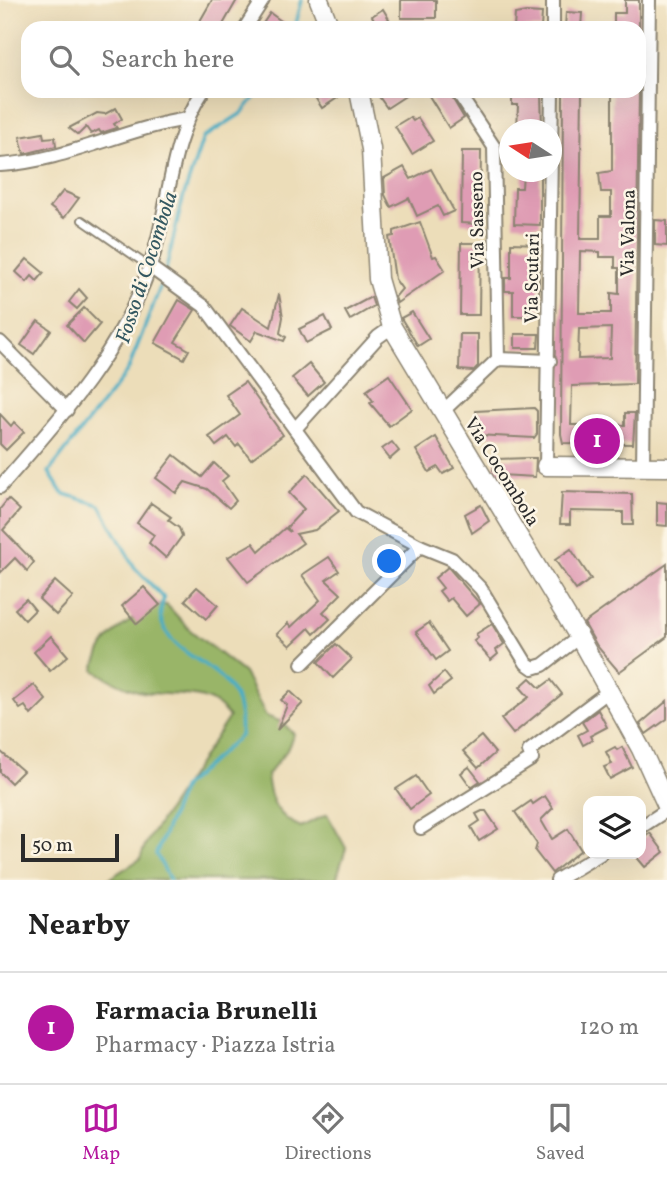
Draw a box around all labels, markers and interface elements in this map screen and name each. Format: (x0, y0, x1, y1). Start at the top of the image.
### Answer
search box (21, 21, 646, 98)
icon: search (45, 41, 83, 79)
text: Search here (101, 42, 234, 78)
north arrow (499, 119, 562, 182)
street label: Via Sasseno (464, 171, 492, 269)
water label: Fosso di Cocombola (109, 188, 186, 347)
street label: Via Valona (615, 189, 643, 277)
street label: Via Scutari (519, 232, 547, 324)
street label: Via Cocombola (457, 412, 545, 532)
pin: 1 (574, 415, 620, 467)
your location (372, 544, 406, 578)
map controls (583, 796, 646, 859)
button: layers (583, 796, 646, 859)
scale bar (21, 831, 119, 863)
text: 50 m (32, 833, 73, 859)
text: Nearby (28, 905, 130, 947)
text: Farmacia Brunelli (95, 994, 318, 1030)
text: 1 (46, 1012, 56, 1044)
text: 120 m (579, 1012, 639, 1044)
text: Pharmacy · Piazza Istria (95, 1030, 336, 1062)
tab: Map (82, 1099, 120, 1167)
tab: Directions (285, 1099, 372, 1167)
tab: Saved (536, 1099, 585, 1167)

